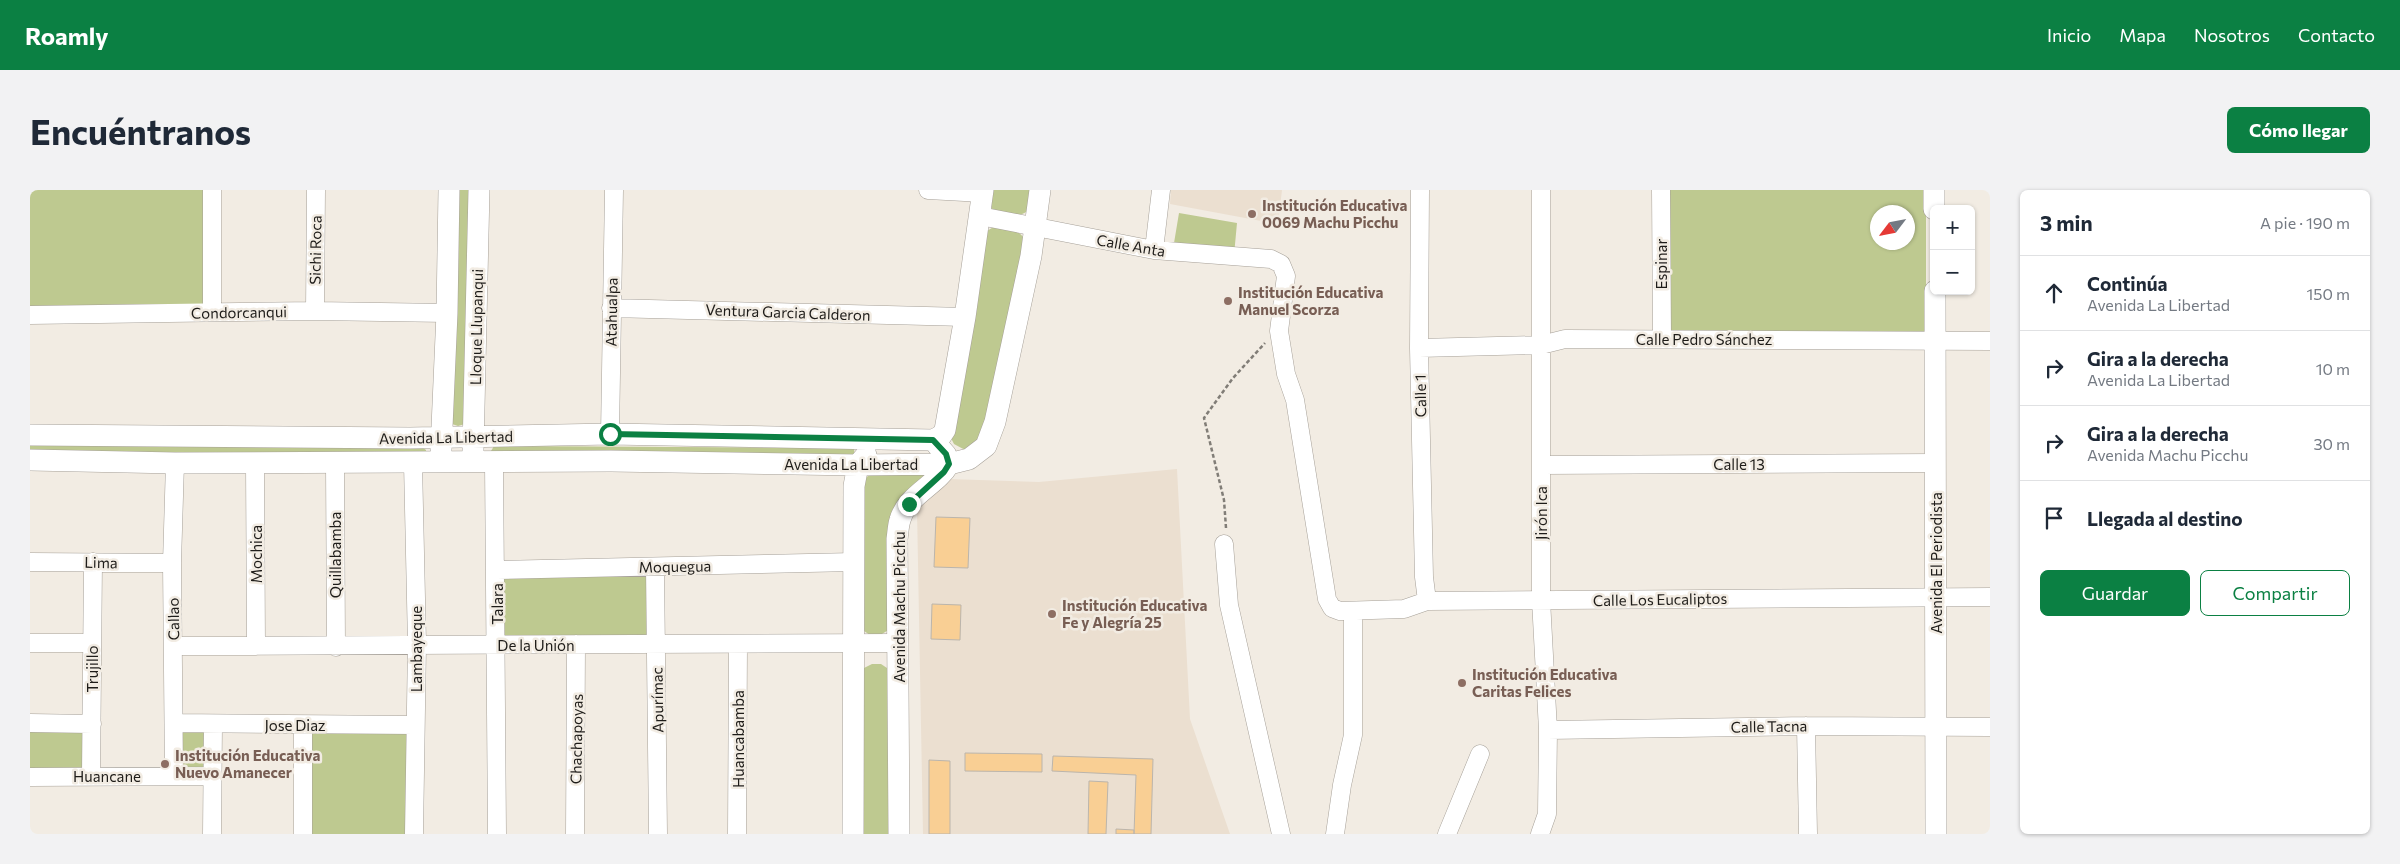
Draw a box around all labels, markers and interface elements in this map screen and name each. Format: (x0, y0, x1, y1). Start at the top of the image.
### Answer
text: Roamly (25, 21, 108, 50)
text: Inicio (2047, 24, 2091, 46)
text: Mapa (2119, 24, 2166, 46)
text: Nosotros (2194, 24, 2270, 46)
text: Contacto (2298, 24, 2375, 46)
button: Cómo llegar (2227, 107, 2370, 153)
text: Encuéntranos (30, 109, 251, 152)
place label: Institución Educativa 0069 Machu Picchu (1262, 196, 1408, 231)
north arrow (1870, 205, 1915, 250)
map controls (1930, 205, 1975, 295)
button: + (1930, 205, 1975, 250)
marker: Institución Educativa 0069 Machu Picchu (1246, 208, 1258, 220)
text: 3 min (2040, 210, 2093, 235)
text: A pie · 190 m (2260, 213, 2350, 232)
street label: Sichi Roca (305, 215, 325, 285)
street label: Calle Anta (1095, 230, 1167, 260)
street label: Espinar (1652, 239, 1670, 289)
button: − (1930, 250, 1975, 295)
street label: Lloque Llupanqui (466, 269, 486, 385)
text: Continúa (2087, 272, 2168, 295)
street label: Atahualpa (601, 277, 621, 347)
icon: ahead (2040, 279, 2068, 307)
place label: Institución Educativa Manuel Scorza (1238, 283, 1384, 318)
text: 150 m (2307, 284, 2350, 303)
marker: Institución Educativa Manuel Scorza (1222, 295, 1234, 307)
text: Avenida La Libertad (2087, 295, 2230, 314)
street label: Ventura Garcia Calderon (705, 300, 871, 324)
street label: Condorcanqui (191, 302, 287, 322)
street label: Calle Pedro Sánchez (1636, 330, 1772, 348)
text: Gira a la derecha (2087, 347, 2229, 370)
icon: right (2040, 354, 2068, 382)
text: 10 m (2316, 359, 2350, 378)
text: Avenida La Libertad (2087, 370, 2230, 389)
street label: Calle 1 (1411, 374, 1429, 418)
text: Gira a la derecha (2087, 422, 2229, 445)
route start (599, 423, 622, 446)
street label: Avenida La Libertad (379, 427, 513, 447)
icon: right (2040, 429, 2068, 457)
text: 30 m (2313, 434, 2350, 453)
text: Avenida Machu Picchu (2087, 445, 2248, 464)
street label: Avenida La Libertad (784, 455, 918, 473)
street label: Calle 13 (1713, 455, 1765, 473)
street label: Jirón Ica (1532, 486, 1550, 540)
street label: Avenida El Periodista (1927, 492, 1945, 634)
route end (898, 493, 921, 516)
icon: arrive (2040, 504, 2068, 532)
text: Llegada al destino (2087, 507, 2243, 530)
street label: Quillabamba (326, 512, 344, 598)
street label: Mochica (247, 525, 265, 583)
street label: Avenida Machu Picchu (890, 531, 908, 683)
street label: Lima (84, 553, 118, 571)
street label: Moquegua (638, 556, 712, 576)
button: Guardar (2040, 570, 2190, 616)
button: Compartir (2200, 570, 2350, 616)
street label: Talara (488, 583, 506, 625)
street label: Calle Los Eucaliptos (1593, 589, 1727, 609)
place label: Institución Educativa Fe y Alegría 25 (1062, 596, 1208, 631)
street label: Callao (164, 598, 182, 640)
street label: Lambayeque (407, 606, 425, 692)
marker: Institución Educativa Fe y Alegría 25 (1046, 608, 1058, 620)
street label: De la Unión (497, 636, 575, 654)
street label: Trujillo (83, 645, 101, 693)
place label: Institución Educativa Caritas Felices (1472, 665, 1618, 700)
street label: Apurímac (647, 667, 667, 733)
marker: Institución Educativa Caritas Felices (1456, 677, 1468, 689)
street label: Huancabamba (729, 690, 747, 788)
street label: Chachapoyas (566, 693, 586, 784)
street label: Jose Diaz (265, 716, 326, 734)
street label: Calle Tacna (1731, 716, 1807, 736)
place label: Institución Educativa Nuevo Amanecer (175, 746, 321, 781)
marker: Institución Educativa Nuevo Amanecer (159, 758, 171, 770)
street label: Huancane (73, 767, 141, 785)

